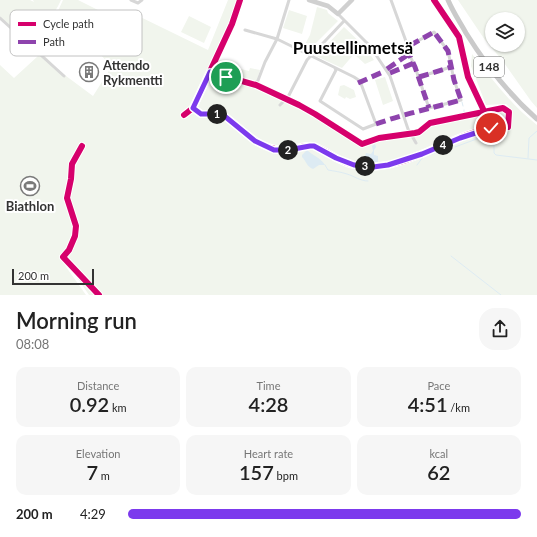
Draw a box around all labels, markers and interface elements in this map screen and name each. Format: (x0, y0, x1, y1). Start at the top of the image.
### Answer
legend (10, 10, 142, 56)
map controls (485, 12, 525, 52)
button: layers (485, 12, 525, 52)
text: Cycle path (43, 17, 94, 30)
text: Path (43, 35, 65, 48)
district label: Puustellinmetsä (293, 37, 413, 58)
place label: Attendo Rykmentti (102, 57, 163, 88)
road number: 148 (474, 57, 504, 77)
pin (209, 60, 243, 94)
building icon: Attendo Rykmentti (78, 61, 100, 83)
icon: arrive (215, 66, 237, 88)
pin: 1 (207, 104, 227, 124)
text: 1 (214, 107, 220, 120)
pin (474, 111, 508, 145)
icon: check (480, 117, 502, 139)
pin: 4 (433, 135, 453, 155)
text: 4 (440, 138, 446, 151)
pin: 2 (278, 140, 298, 160)
text: 2 (285, 143, 291, 156)
pin: 3 (355, 156, 375, 176)
text: 3 (362, 159, 368, 172)
sports icon: Biathlon (19, 175, 41, 197)
place label: Biathlon (6, 198, 54, 214)
scale bar (12, 267, 94, 286)
text: 200 m (18, 269, 49, 282)
text: Morning run (16, 307, 137, 334)
button: share (479, 308, 521, 350)
text: 08:08 (16, 336, 49, 352)
text: Distance (77, 379, 119, 392)
text: Time (257, 379, 280, 392)
text: Pace (427, 379, 450, 392)
text: 0.92 (70, 392, 109, 416)
text: 4:28 (249, 392, 288, 416)
text: 4:51 (408, 392, 448, 416)
text: km (109, 401, 127, 414)
text: /km (448, 401, 470, 414)
text: Elevation (76, 447, 121, 460)
text: Heart rate (244, 447, 293, 460)
text: kcal (430, 447, 448, 460)
text: 7 (86, 460, 98, 484)
text: 157 (239, 460, 274, 484)
text: 62 (427, 460, 450, 484)
text: m (98, 469, 110, 482)
text: bpm (274, 469, 298, 482)
text: 200 m (16, 506, 53, 522)
text: 4:29 (80, 506, 106, 522)

